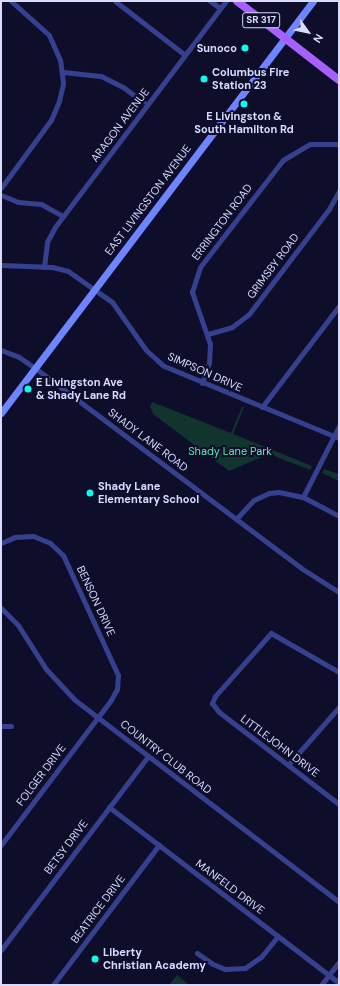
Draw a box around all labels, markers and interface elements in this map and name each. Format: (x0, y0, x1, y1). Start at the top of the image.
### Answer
road number: SR 317 (242, 12, 280, 28)
north arrow (288, 12, 328, 52)
text: N (310, 31, 326, 46)
place label: Sunoco (197, 41, 237, 55)
marker: Sunoco (240, 43, 250, 53)
place label: Columbus Fire Station 23 (212, 66, 289, 92)
marker: Columbus Fire Station 23 (199, 74, 209, 84)
street label: ARAGON AVENUE (88, 86, 152, 164)
marker: E Livingston & South Hamilton Rd (239, 99, 249, 109)
place label: E Livingston & South Hamilton Rd (194, 110, 294, 136)
street label: EAST LIVINGSTON AVENUE (102, 142, 194, 258)
street label: ERRINGTON ROAD (189, 181, 255, 263)
street label: GRIMSBY ROAD (244, 231, 302, 301)
street label: SIMPSON DRIVE (166, 350, 244, 394)
place label: E Livingston Ave & Shady Lane Rd (36, 376, 126, 402)
marker: E Livingston Ave & Shady Lane Rd (23, 384, 33, 394)
street label: SHADY LANE ROAD (105, 406, 191, 474)
park label: Shady Lane Park (188, 444, 272, 458)
place label: Shady Lane Elementary School (98, 480, 199, 506)
marker: Shady Lane Elementary School (85, 488, 95, 498)
street label: BENSON DRIVE (74, 564, 118, 638)
street label: LITTLEJOHN DRIVE (238, 712, 322, 780)
street label: COUNTRY CLUB ROAD (118, 717, 214, 797)
street label: FOLGER DRIVE (14, 742, 68, 808)
street label: BETSY DRIVE (41, 817, 91, 877)
street label: MANFELD DRIVE (193, 857, 267, 917)
street label: BEATRICE DRIVE (68, 872, 128, 946)
place label: Liberty Christian Academy (103, 946, 206, 972)
marker: Liberty Christian Academy (90, 954, 100, 964)

